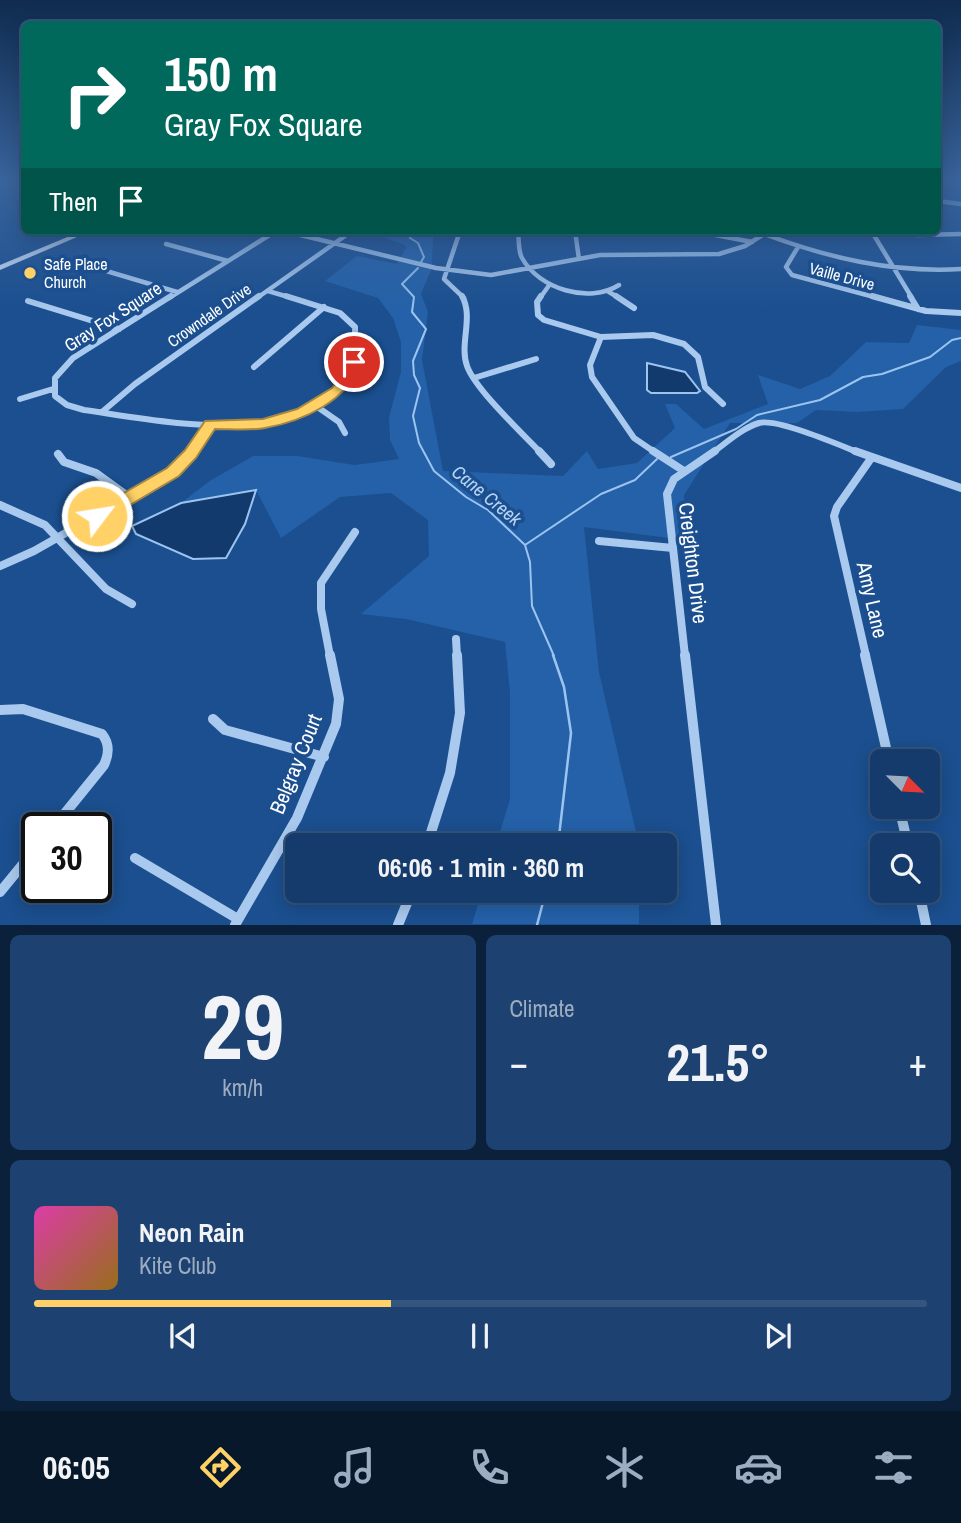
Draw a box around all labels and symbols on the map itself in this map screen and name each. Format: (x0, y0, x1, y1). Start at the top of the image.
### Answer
place label: Safe Place Church (44, 253, 107, 293)
street label: Vaille Drive (807, 257, 877, 295)
marker: Safe Place Church (22, 265, 38, 281)
street label: Gray Fox Square (59, 276, 166, 357)
street label: Crowndale Drive (163, 278, 255, 352)
pin (324, 332, 384, 392)
water label: Cane Creek (447, 459, 528, 532)
position arrow (60, 479, 134, 553)
street label: Creighton Drive (672, 501, 715, 625)
street label: Amy Lane (849, 558, 895, 641)
street label: Belgray Court (262, 709, 329, 818)
north arrow (870, 749, 940, 819)
speed limit sign: 30 (21, 812, 112, 903)

